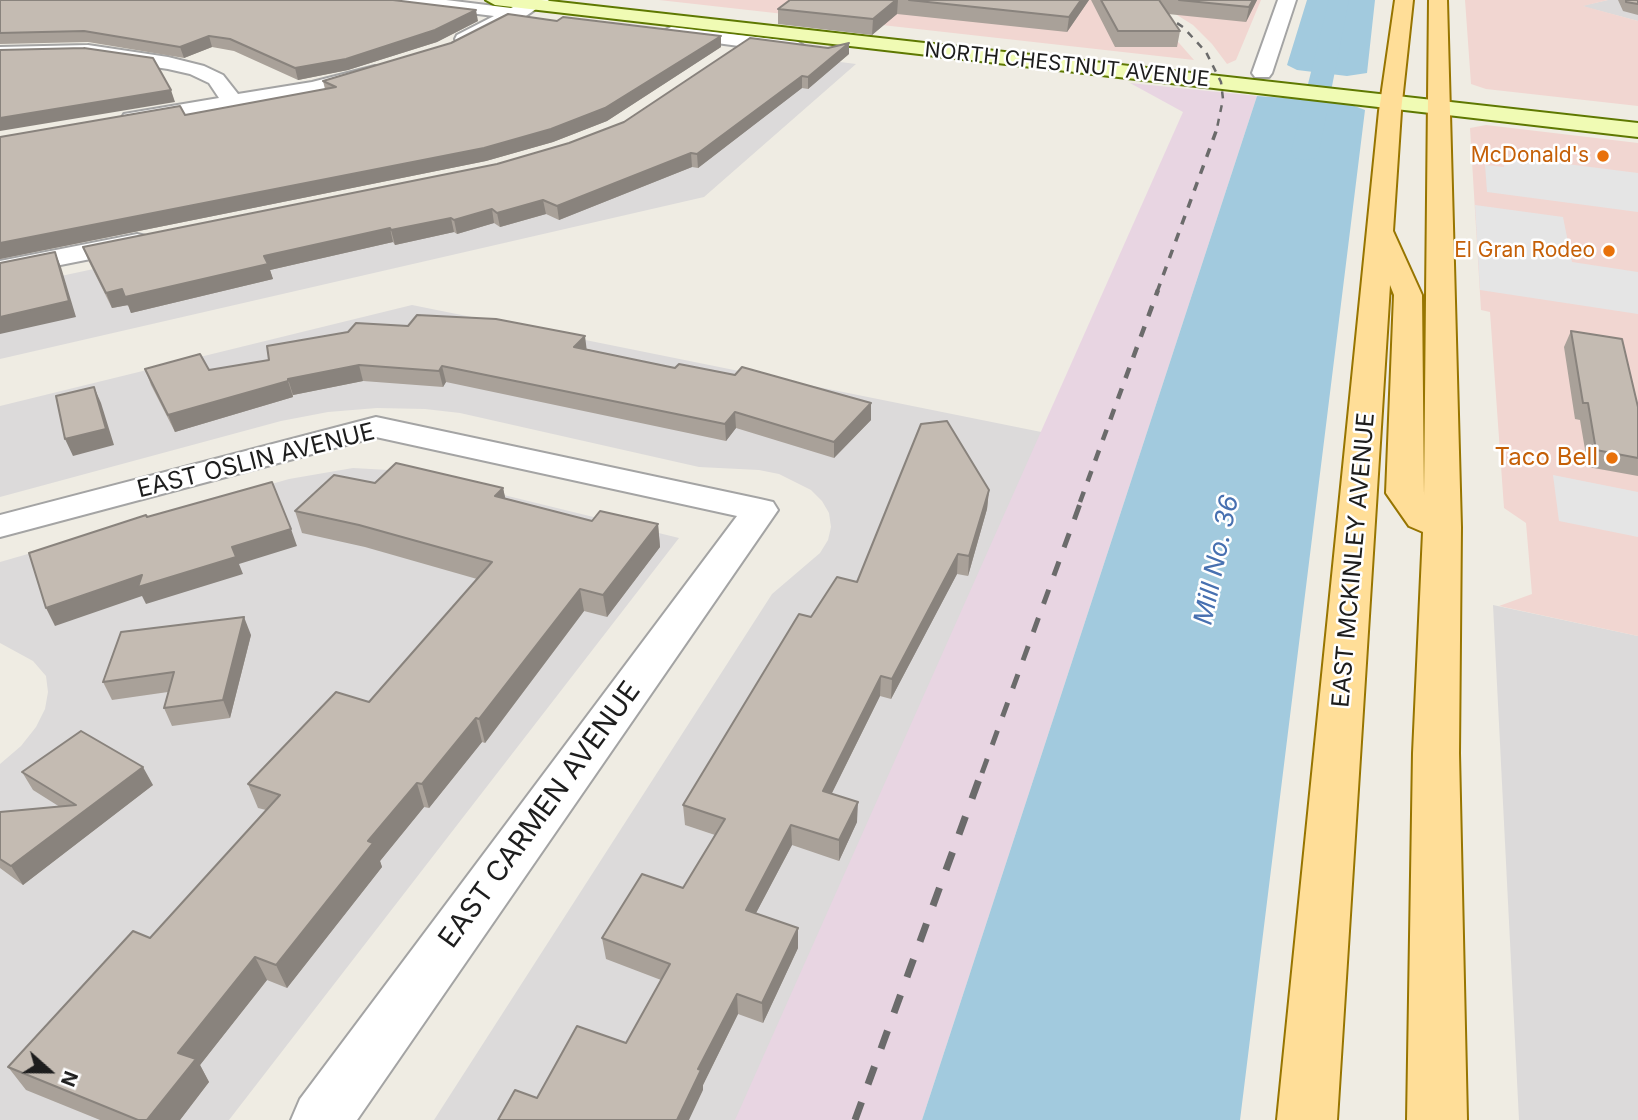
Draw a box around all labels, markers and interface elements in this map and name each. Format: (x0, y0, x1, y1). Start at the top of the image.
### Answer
street label: NORTH CHESTNUT AVENUE (923, 38, 1211, 92)
place label: McDonald's (1471, 143, 1589, 169)
marker: McDonald's (1595, 148, 1611, 164)
place label: El Gran Rodeo (1454, 238, 1595, 264)
marker: El Gran Rodeo (1601, 243, 1617, 259)
street label: EAST MCKINLEY AVENUE (1327, 411, 1381, 709)
street label: EAST OSLIN AVENUE (134, 418, 378, 504)
place label: Taco Bell (1495, 444, 1598, 472)
marker: Taco Bell (1604, 450, 1620, 466)
water label: Mill No. 36 (1188, 492, 1246, 628)
street label: EAST CARMEN AVENUE (432, 675, 648, 955)
north arrow (14, 1036, 84, 1106)
text: N (56, 1068, 82, 1090)

